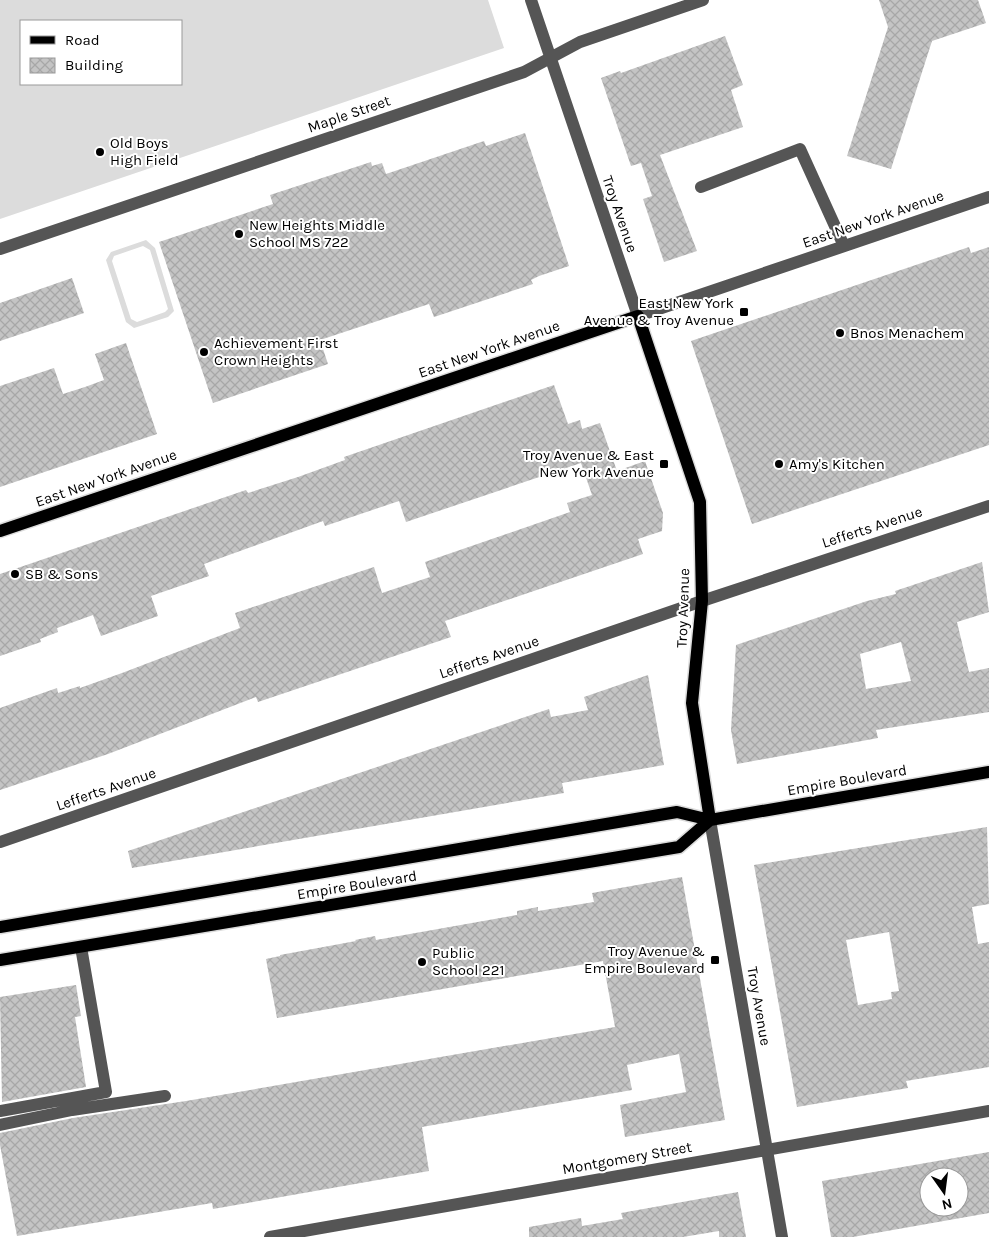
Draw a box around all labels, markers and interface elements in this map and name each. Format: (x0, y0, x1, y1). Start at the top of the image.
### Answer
legend (20, 20, 182, 85)
text: Road (65, 31, 100, 49)
text: Building (65, 56, 123, 74)
street label: Maple Street (305, 91, 393, 137)
place label: Old Boys High Field (110, 134, 179, 169)
marker: Old Boys High Field (94, 146, 106, 158)
street label: Troy Avenue (598, 173, 642, 255)
street label: East New York Avenue (800, 186, 946, 252)
place label: New Heights Middle School MS 722 (249, 216, 385, 251)
marker: New Heights Middle School MS 722 (233, 228, 245, 240)
place label: East New York Avenue & Troy Avenue (584, 294, 734, 329)
marker: East New York Avenue & Troy Avenue (738, 306, 750, 318)
street label: East New York Avenue (416, 316, 562, 382)
place label: Bnos Menachem (850, 324, 964, 342)
marker: Bnos Menachem (834, 327, 846, 339)
place label: Achievement First Crown Heights (214, 334, 338, 369)
marker: Achievement First Crown Heights (198, 346, 210, 358)
street label: East New York Avenue (33, 445, 179, 511)
place label: Troy Avenue & East New York Avenue (523, 446, 654, 481)
place label: Amy's Kitchen (789, 455, 885, 473)
marker: Troy Avenue & East New York Avenue (658, 458, 670, 470)
marker: Amy's Kitchen (773, 458, 785, 470)
street label: Lefferts Avenue (819, 502, 925, 552)
place label: SB & Sons (25, 565, 98, 583)
marker: SB & Sons (9, 568, 21, 580)
street label: Troy Avenue (673, 568, 693, 648)
street label: Lefferts Avenue (437, 631, 541, 683)
street label: Empire Boulevard (786, 761, 908, 799)
street label: Lefferts Avenue (54, 763, 158, 815)
street label: Empire Boulevard (296, 867, 418, 903)
place label: Troy Avenue & Empire Boulevard (584, 942, 705, 977)
place label: Public School 221 (432, 944, 504, 979)
marker: Troy Avenue & Empire Boulevard (709, 954, 721, 966)
marker: Public School 221 (416, 956, 428, 968)
street label: Troy Avenue (743, 965, 775, 1047)
street label: Montgomery Street (561, 1138, 693, 1178)
north arrow (919, 1167, 969, 1217)
text: N (940, 1195, 954, 1214)

